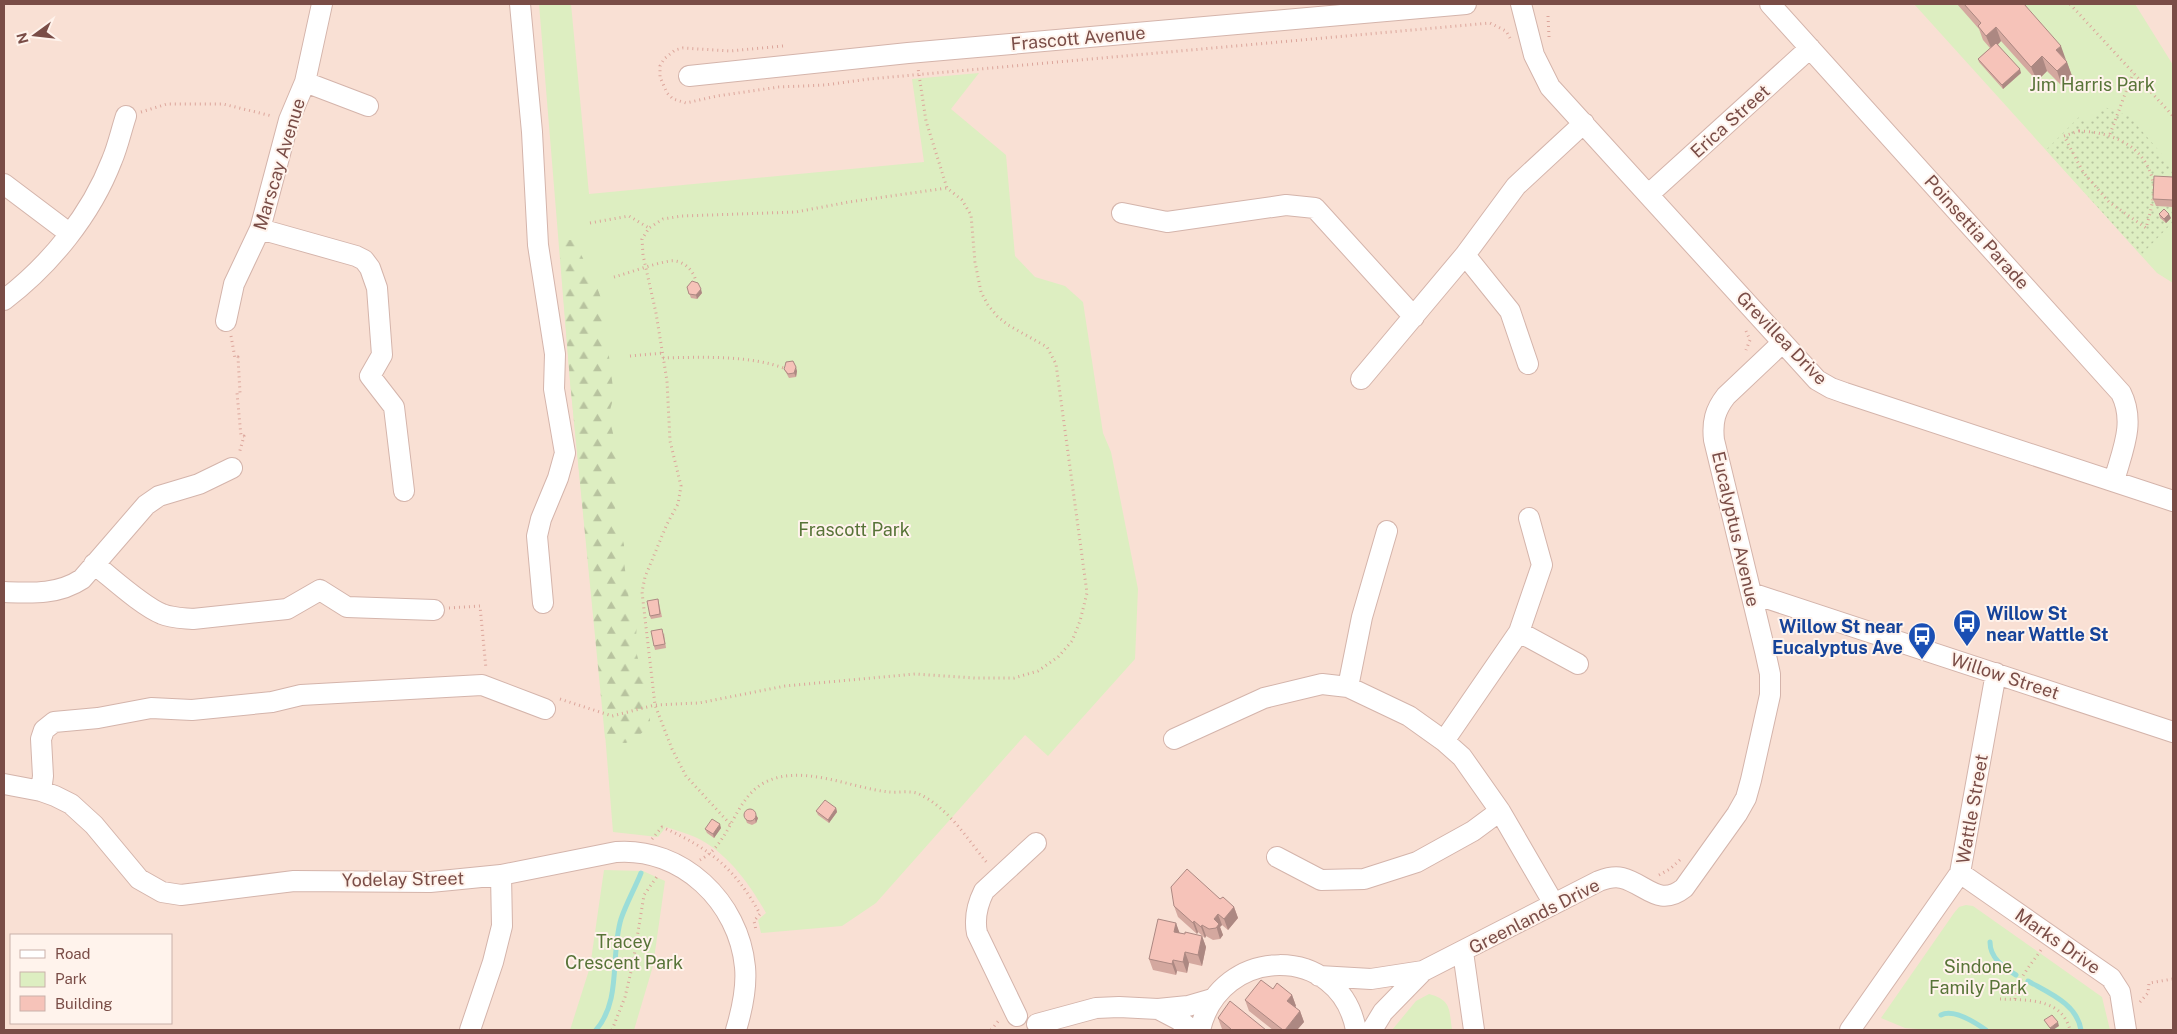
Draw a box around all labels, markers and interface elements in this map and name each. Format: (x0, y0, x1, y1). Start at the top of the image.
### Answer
north arrow (10, 10, 60, 60)
street label: Frascott Avenue (1010, 22, 1146, 54)
text: N (13, 31, 32, 46)
park label: Jim Harris Park (2029, 74, 2155, 95)
street label: Erica Street (1686, 80, 1774, 162)
street label: Marscay Avenue (249, 95, 309, 233)
street label: Poinsettia Parade (1920, 171, 2034, 293)
street label: Grevillea Drive (1732, 287, 1832, 389)
street label: Eucalyptus Avenue (1708, 449, 1764, 609)
park label: Frascott Park (798, 519, 910, 540)
place label: Willow St near Wattle St (1986, 603, 2109, 645)
bus stop icon: Willow St near Wattle St (1952, 608, 1982, 647)
place label: Willow St near Eucalyptus Ave (1772, 616, 1904, 658)
bus stop icon: Willow St near Eucalyptus Ave (1907, 621, 1937, 660)
street label: Willow Street (1948, 649, 2062, 703)
street label: Wattle Street (1952, 752, 1992, 866)
street label: Yodelay Street (342, 867, 464, 891)
street label: Greenlands Drive (1465, 874, 1603, 958)
street label: Marks Drive (2011, 904, 2105, 978)
park label: Tracey Crescent Park (565, 931, 683, 973)
legend (10, 934, 172, 1024)
text: Road (55, 945, 91, 962)
park label: Sindone Family Park (1929, 956, 2027, 998)
text: Park (55, 970, 87, 987)
text: Building (55, 995, 113, 1012)

